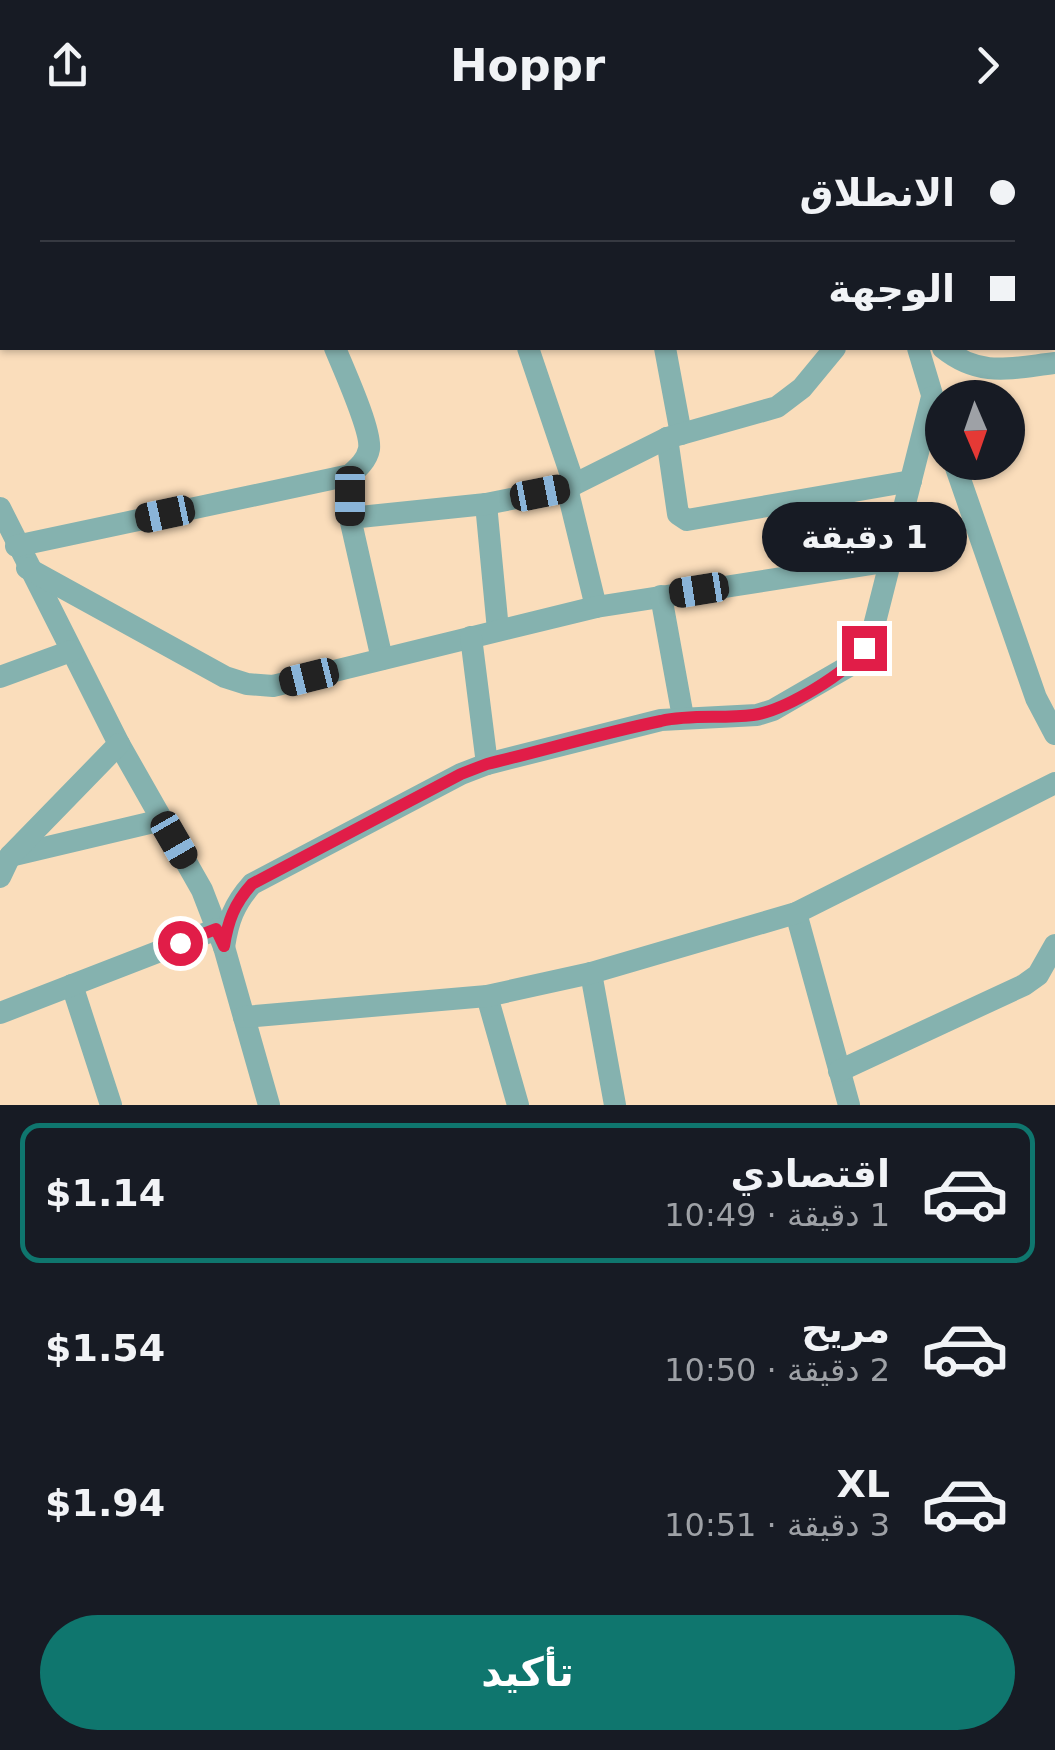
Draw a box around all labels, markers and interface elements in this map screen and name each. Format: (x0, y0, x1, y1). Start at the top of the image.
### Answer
icon: share (40, 38, 95, 93)
icon: forward (960, 38, 1015, 93)
text: Hoppr (450, 39, 605, 92)
text: الانطلاق (800, 171, 955, 215)
text: الوجهة (828, 267, 955, 311)
north arrow (925, 380, 1025, 480)
map controls (925, 380, 1025, 480)
car (335, 466, 365, 526)
car (508, 473, 572, 513)
car (133, 493, 197, 535)
callout: 1 دقيقة (762, 503, 966, 573)
text: 1 دقيقة (801, 518, 928, 556)
car (667, 570, 731, 610)
route end (842, 626, 887, 671)
car (276, 655, 342, 699)
car (146, 807, 202, 873)
route start (158, 921, 203, 966)
icon: car (920, 1148, 1010, 1238)
text: اقتصادي (731, 1152, 890, 1196)
text: $1.14 (45, 1171, 165, 1215)
text: 1 دقيقة · 10:49 (664, 1196, 890, 1234)
icon: car (920, 1303, 1010, 1393)
text: مريح (801, 1307, 890, 1351)
text: $1.54 (45, 1326, 165, 1370)
text: 2 دقيقة · 10:50 (664, 1351, 890, 1389)
icon: car (920, 1458, 1010, 1548)
text: XL (836, 1462, 890, 1506)
text: $1.94 (45, 1481, 165, 1525)
text: 3 دقيقة · 10:51 (664, 1506, 890, 1544)
button: تأكيد (40, 1615, 1015, 1730)

